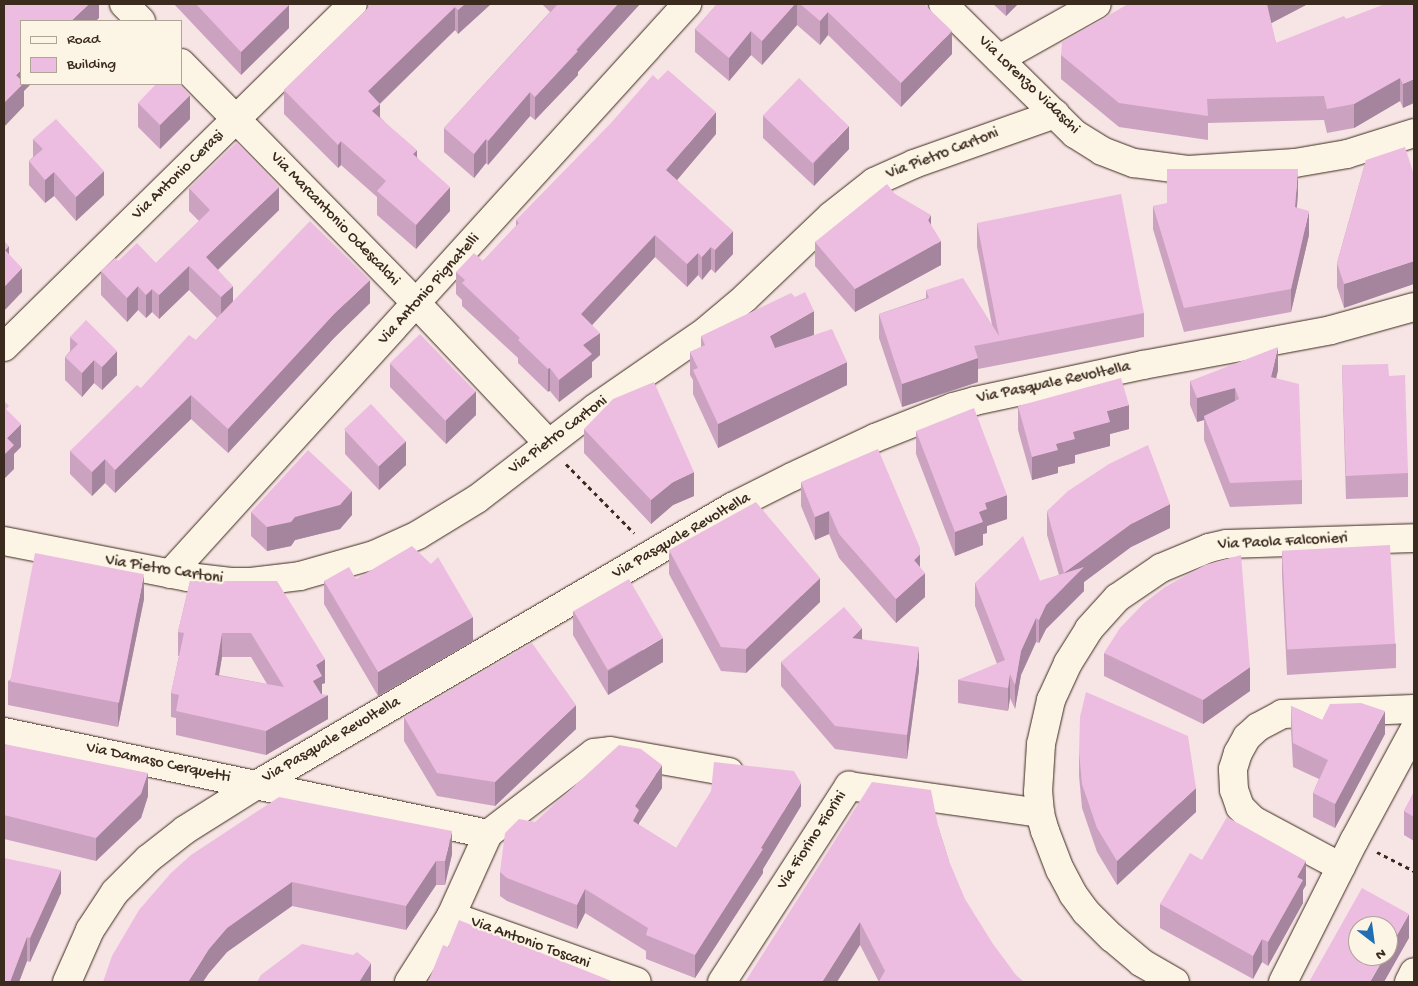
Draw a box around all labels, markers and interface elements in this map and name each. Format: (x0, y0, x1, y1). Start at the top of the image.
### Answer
legend (20, 20, 182, 85)
text: Road (67, 31, 100, 49)
street label: Via Lorenzo Vidaschi (973, 33, 1083, 139)
text: Building (67, 56, 116, 74)
street label: Via Pietro Cartoni (884, 125, 1002, 185)
street label: Via Antonio Cerasi (129, 127, 229, 225)
street label: Via Marcantonio Odescalchi (265, 149, 403, 291)
street label: Via Antonio Pignatelli (375, 230, 485, 350)
street label: Via Pasquale Revoltella (976, 358, 1132, 410)
street label: Via Pietro Cartoni (506, 393, 612, 479)
street label: Via Pasquale Revoltella (609, 490, 755, 584)
street label: Via Paola Falconieri (1218, 530, 1348, 556)
street label: Via Pietro Cartoni (104, 552, 224, 590)
street label: Via Pasquale Revoltella (259, 694, 405, 788)
street label: Via Damaso Cerquetti (84, 739, 232, 789)
street label: Via Fiorino Fiorini (774, 788, 852, 894)
street label: Via Antonio Toscani (468, 913, 592, 975)
north arrow (1348, 916, 1398, 966)
text: N (1372, 944, 1388, 963)

